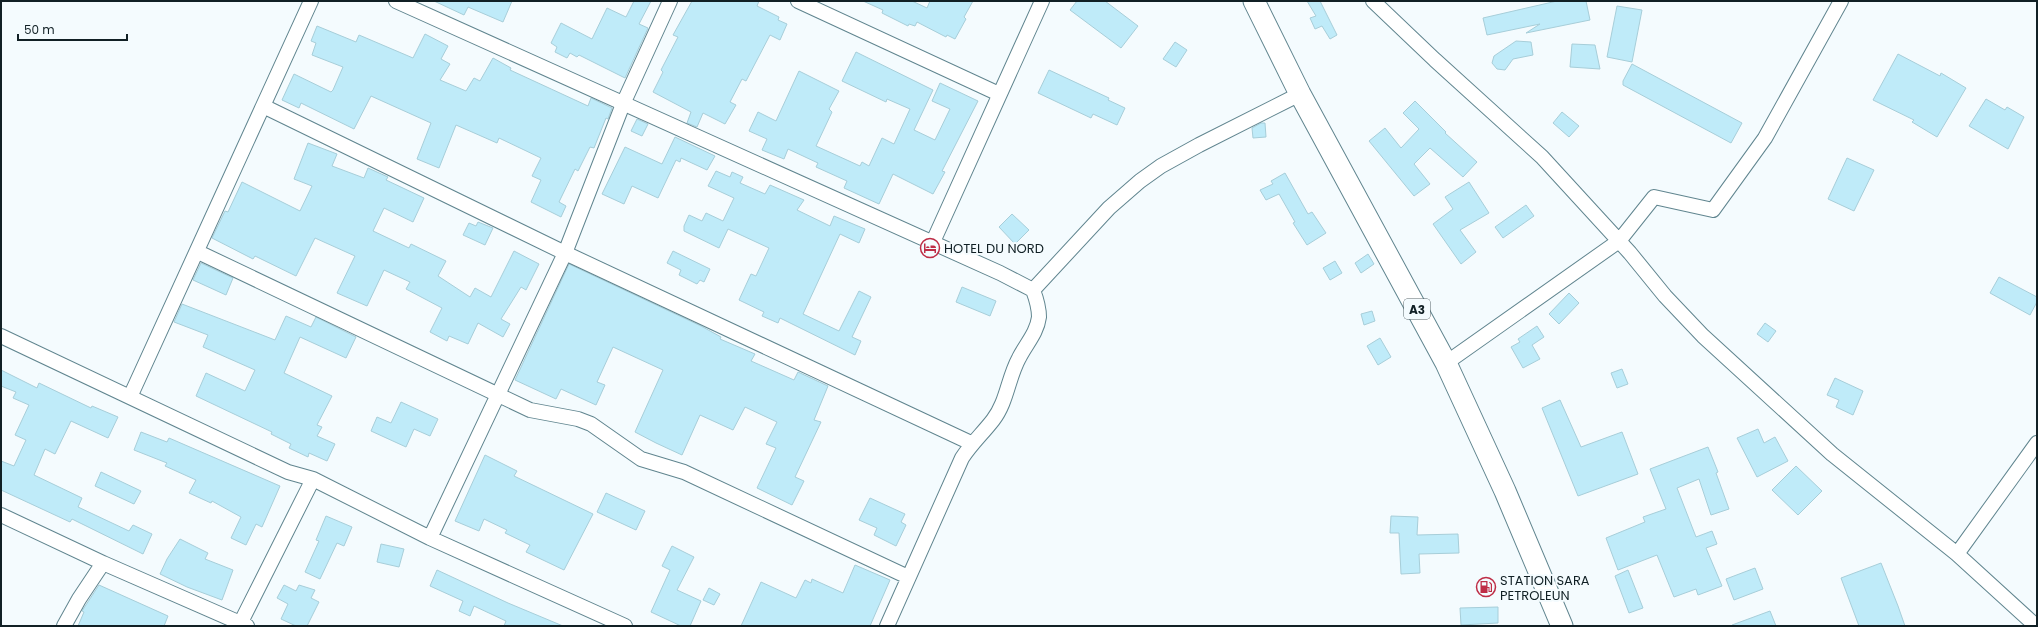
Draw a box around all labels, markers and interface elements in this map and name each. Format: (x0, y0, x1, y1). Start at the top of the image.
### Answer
scale bar (18, 16, 127, 42)
text: 50 m (24, 21, 55, 38)
hotel icon: HOTEL DU NORD (919, 237, 941, 259)
place label: HOTEL DU NORD (944, 239, 1044, 258)
road number: A3 (1404, 299, 1430, 319)
place label: STATION SARA PETROLEUN (1500, 571, 1590, 605)
fuel station icon: STATION SARA PETROLEUN (1475, 576, 1497, 598)

